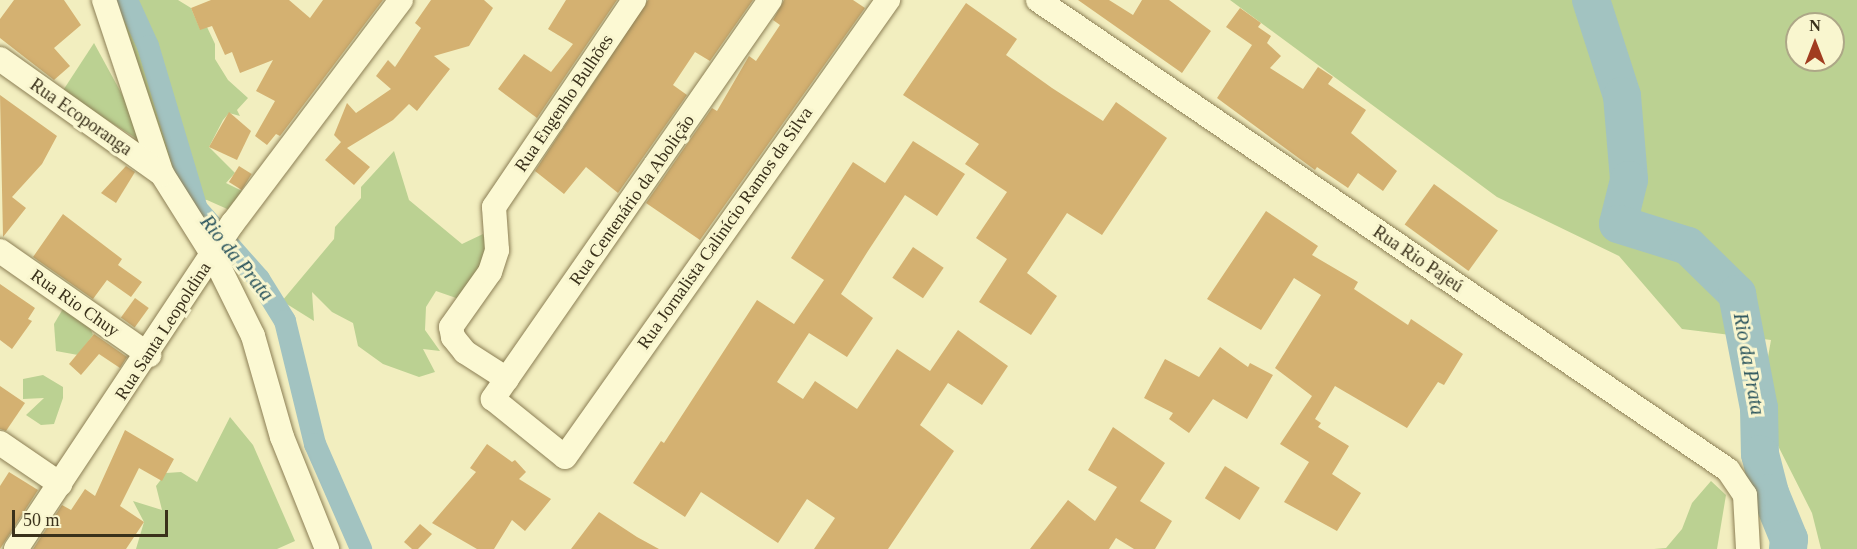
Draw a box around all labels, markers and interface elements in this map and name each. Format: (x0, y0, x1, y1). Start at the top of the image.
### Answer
north arrow (1785, 12, 1845, 72)
text: N (1809, 17, 1821, 34)
street label: Rua Engenho Bulhões (510, 30, 618, 176)
street label: Rua Ecoporanga (26, 74, 136, 160)
street label: Rua Jornalista Calinício Ramos da Silva (633, 103, 817, 353)
street label: Rua Centenário da Abolição (565, 110, 699, 290)
water label: Rio da Prata (195, 210, 279, 306)
street label: Rua Rio Pajeú (1369, 221, 1467, 297)
street label: Rua Santa Leopoldina (110, 258, 216, 404)
street label: Rua Rio Chuy (27, 265, 123, 341)
water label: Rio da Prata (1728, 311, 1770, 417)
scale bar (15, 498, 171, 536)
text: 50 m (23, 510, 60, 530)

